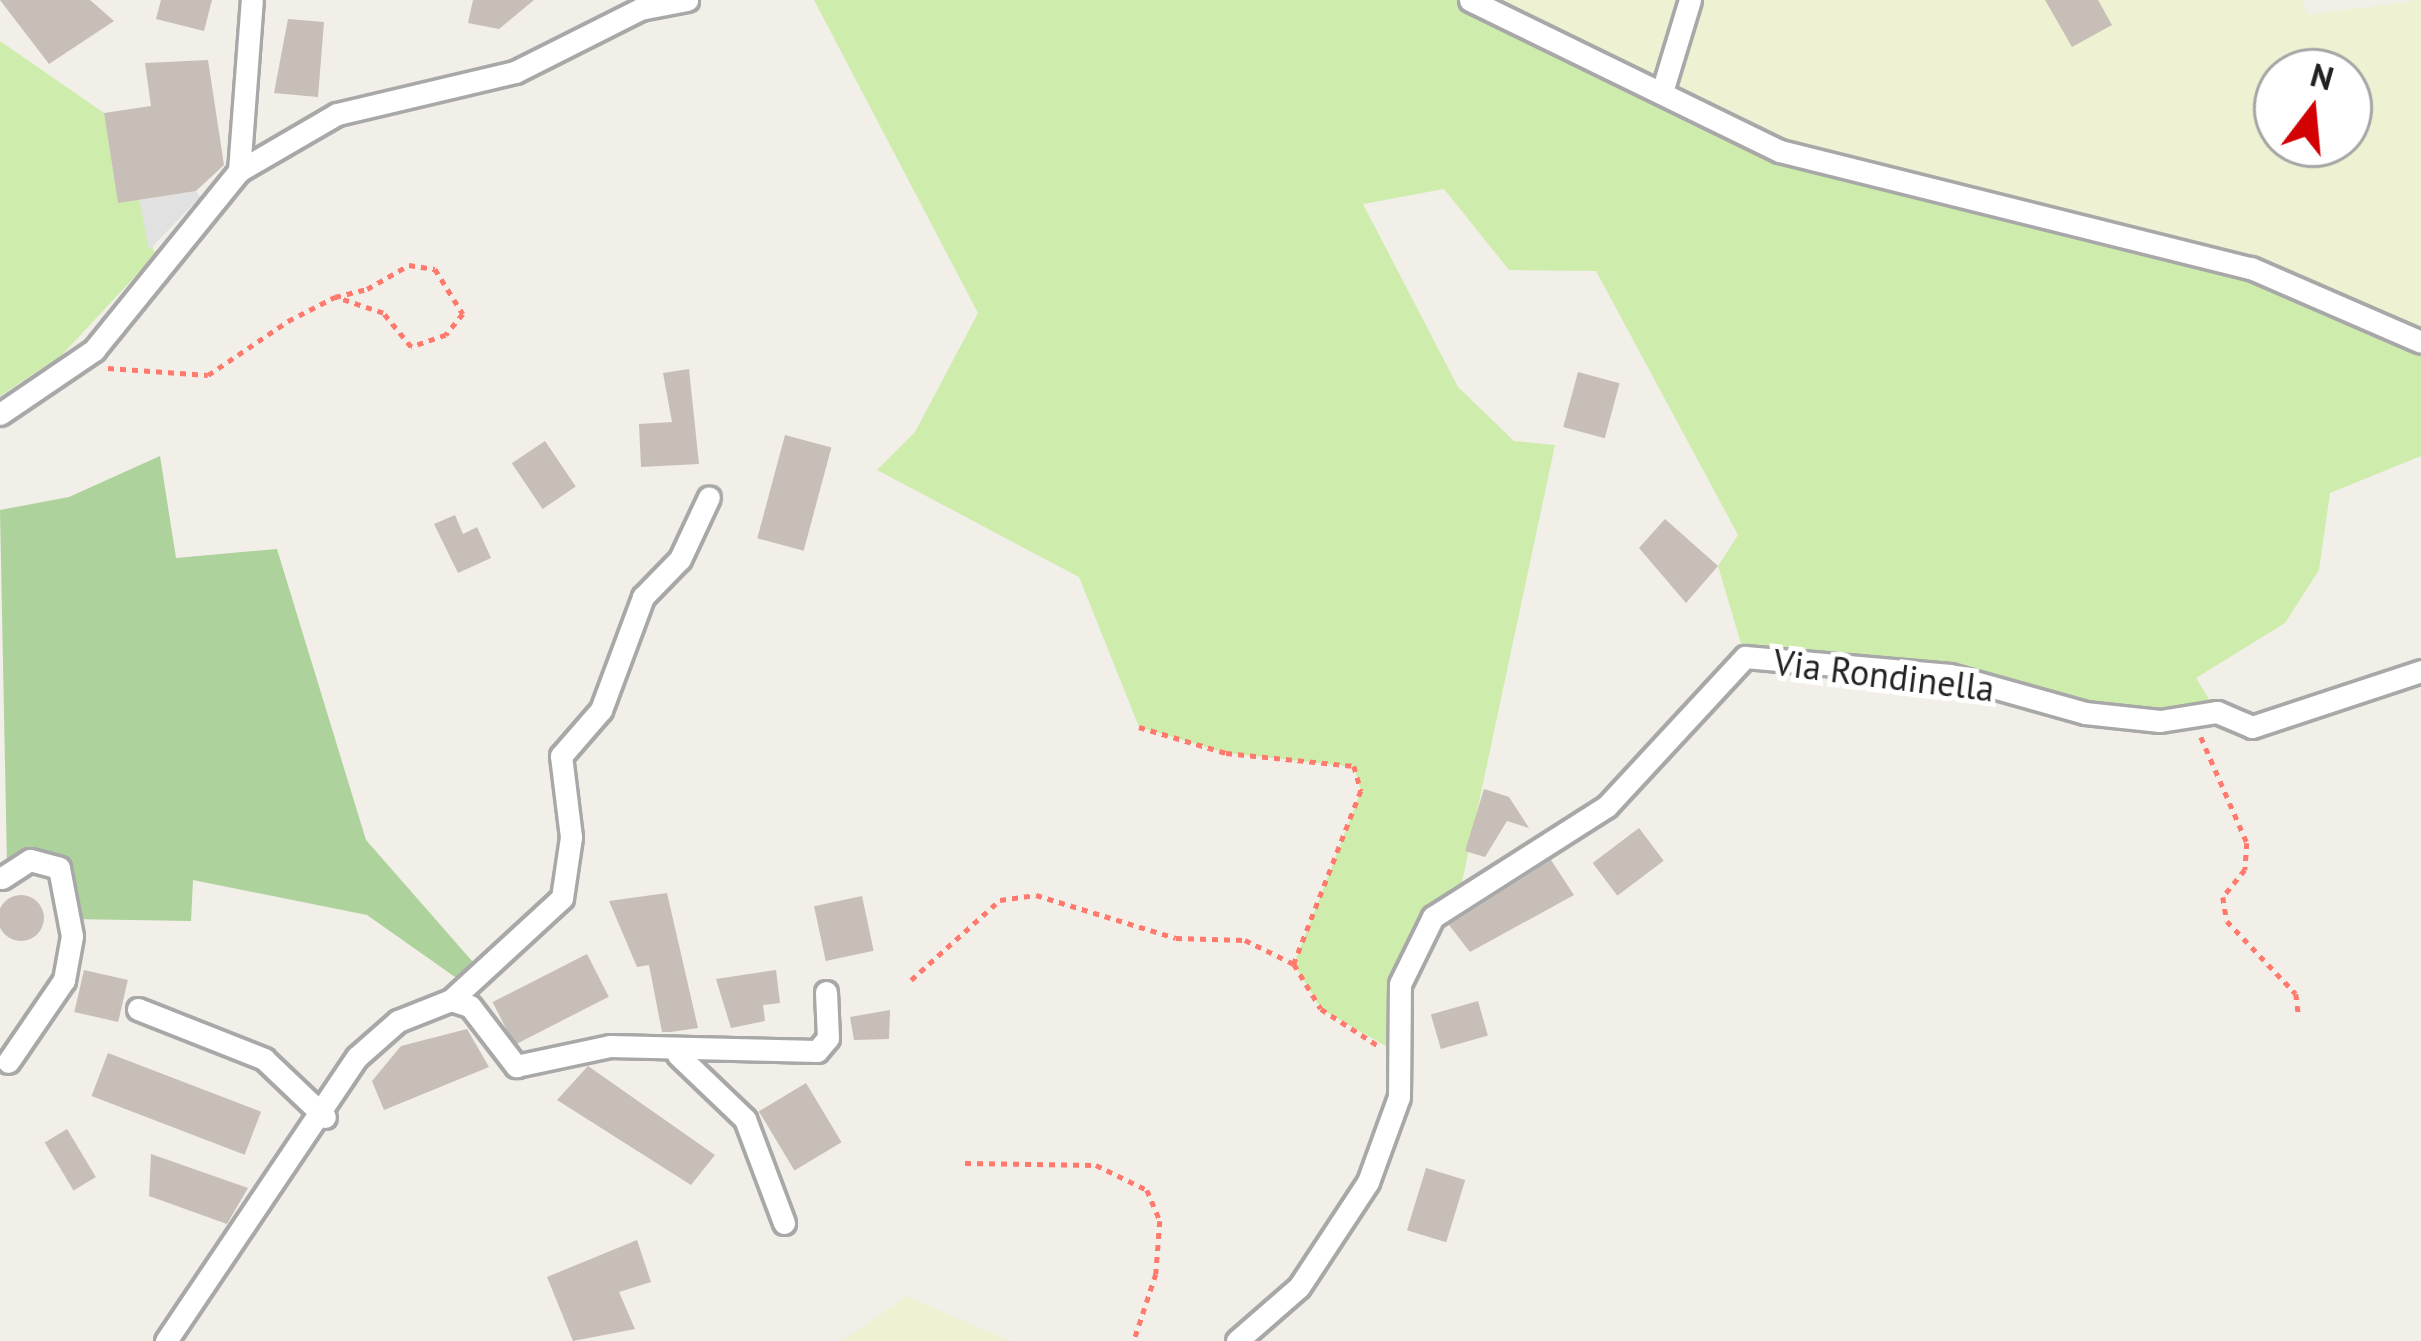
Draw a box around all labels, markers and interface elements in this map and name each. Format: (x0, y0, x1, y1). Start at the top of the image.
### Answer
north arrow (2253, 48, 2373, 168)
text: N (2306, 52, 2339, 99)
street label: Via Rondinella (1771, 640, 1997, 710)

